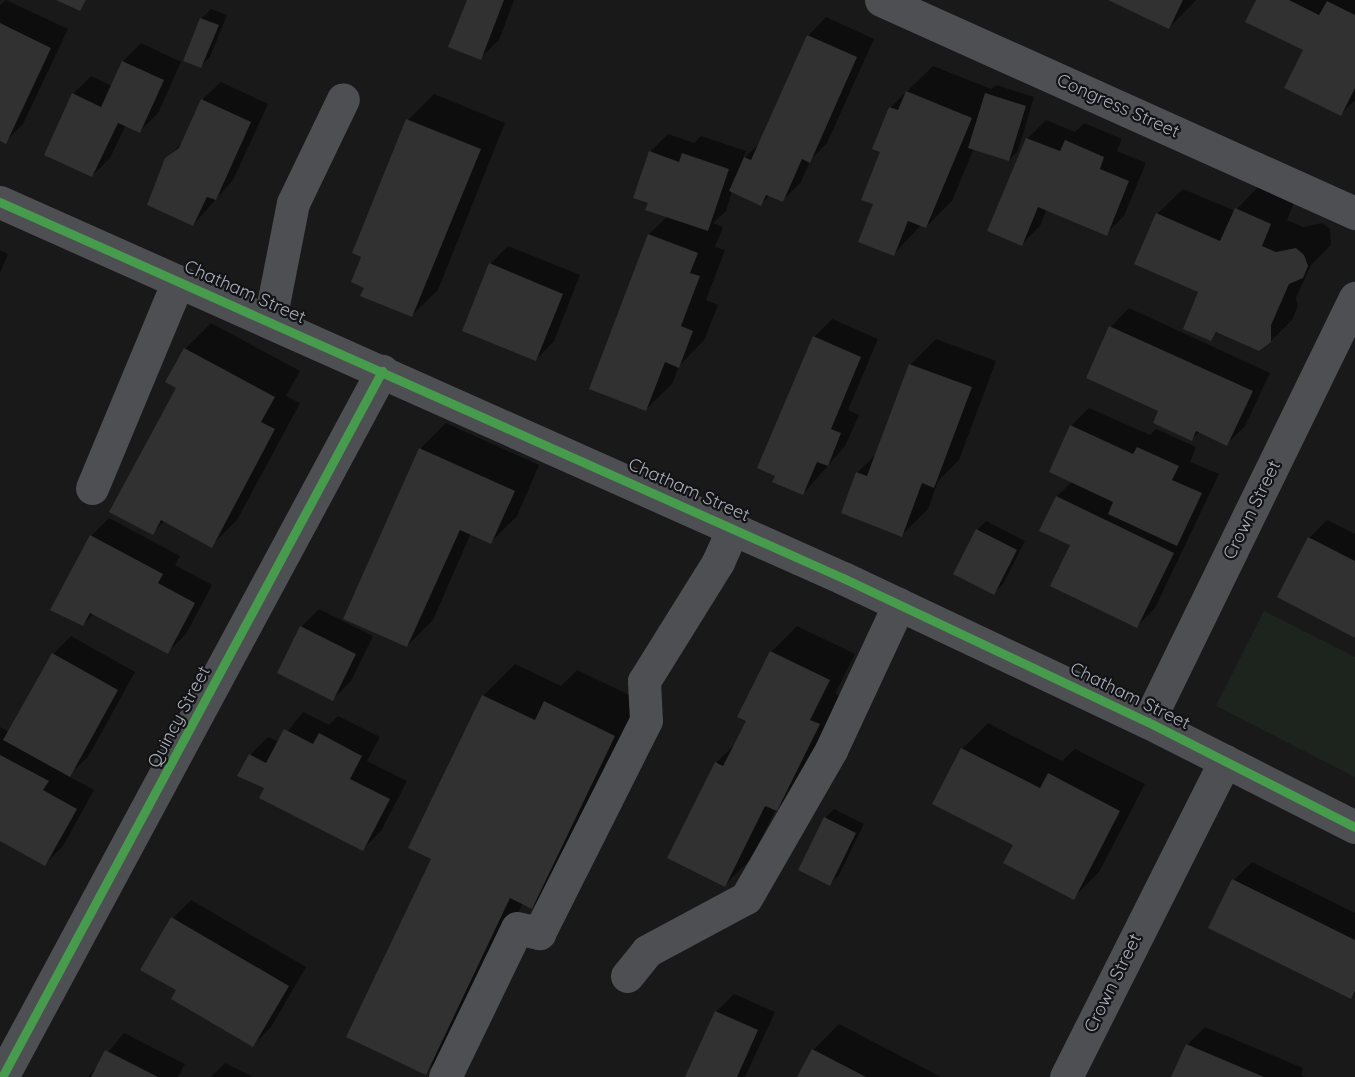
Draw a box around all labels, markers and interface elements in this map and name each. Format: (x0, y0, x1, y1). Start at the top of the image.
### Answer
street label: Congress Street (1053, 69, 1183, 143)
street label: Chatham Street (181, 256, 309, 328)
street label: Chatham Street (625, 454, 753, 526)
street label: Crown Street (1219, 457, 1285, 563)
street label: Chatham Street (1067, 658, 1193, 734)
street label: Quincy Street (143, 662, 215, 772)
street label: Crown Street (1080, 930, 1146, 1036)

